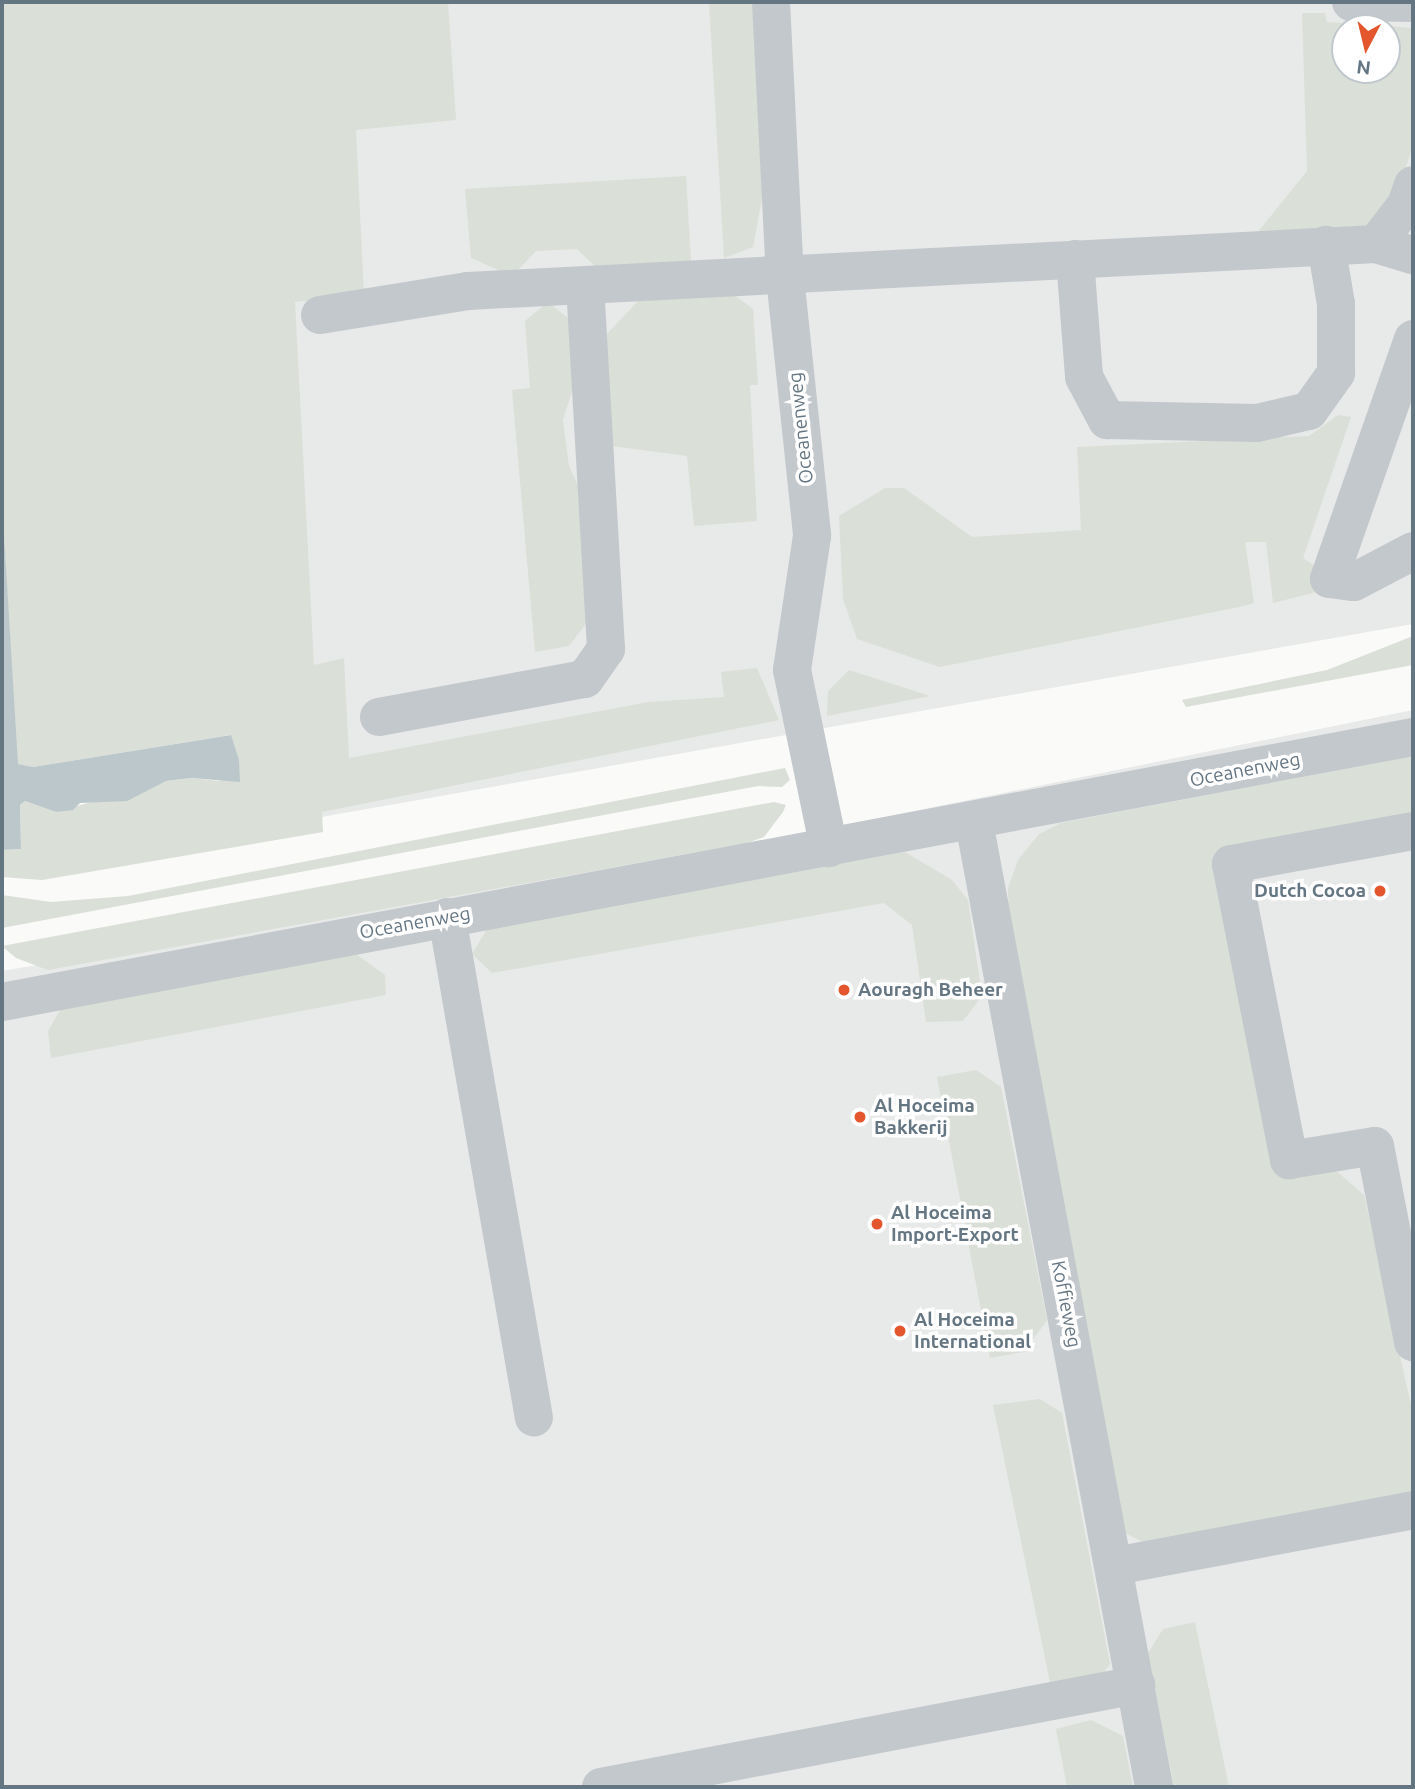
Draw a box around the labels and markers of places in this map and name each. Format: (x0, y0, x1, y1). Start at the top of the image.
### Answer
place label: Dutch Cocoa (1254, 880, 1366, 902)
marker: Dutch Cocoa (1372, 883, 1388, 899)
place label: Aouragh Beheer (858, 979, 1003, 1001)
marker: Aouragh Beheer (836, 982, 852, 998)
place label: Al Hoceima Bakkerij (874, 1095, 975, 1139)
marker: Al Hoceima Bakkerij (852, 1109, 868, 1125)
place label: Al Hoceima Import-Export (891, 1202, 1019, 1246)
marker: Al Hoceima Import-Export (869, 1216, 885, 1232)
place label: Al Hoceima International (914, 1309, 1031, 1353)
marker: Al Hoceima International (892, 1323, 908, 1339)

